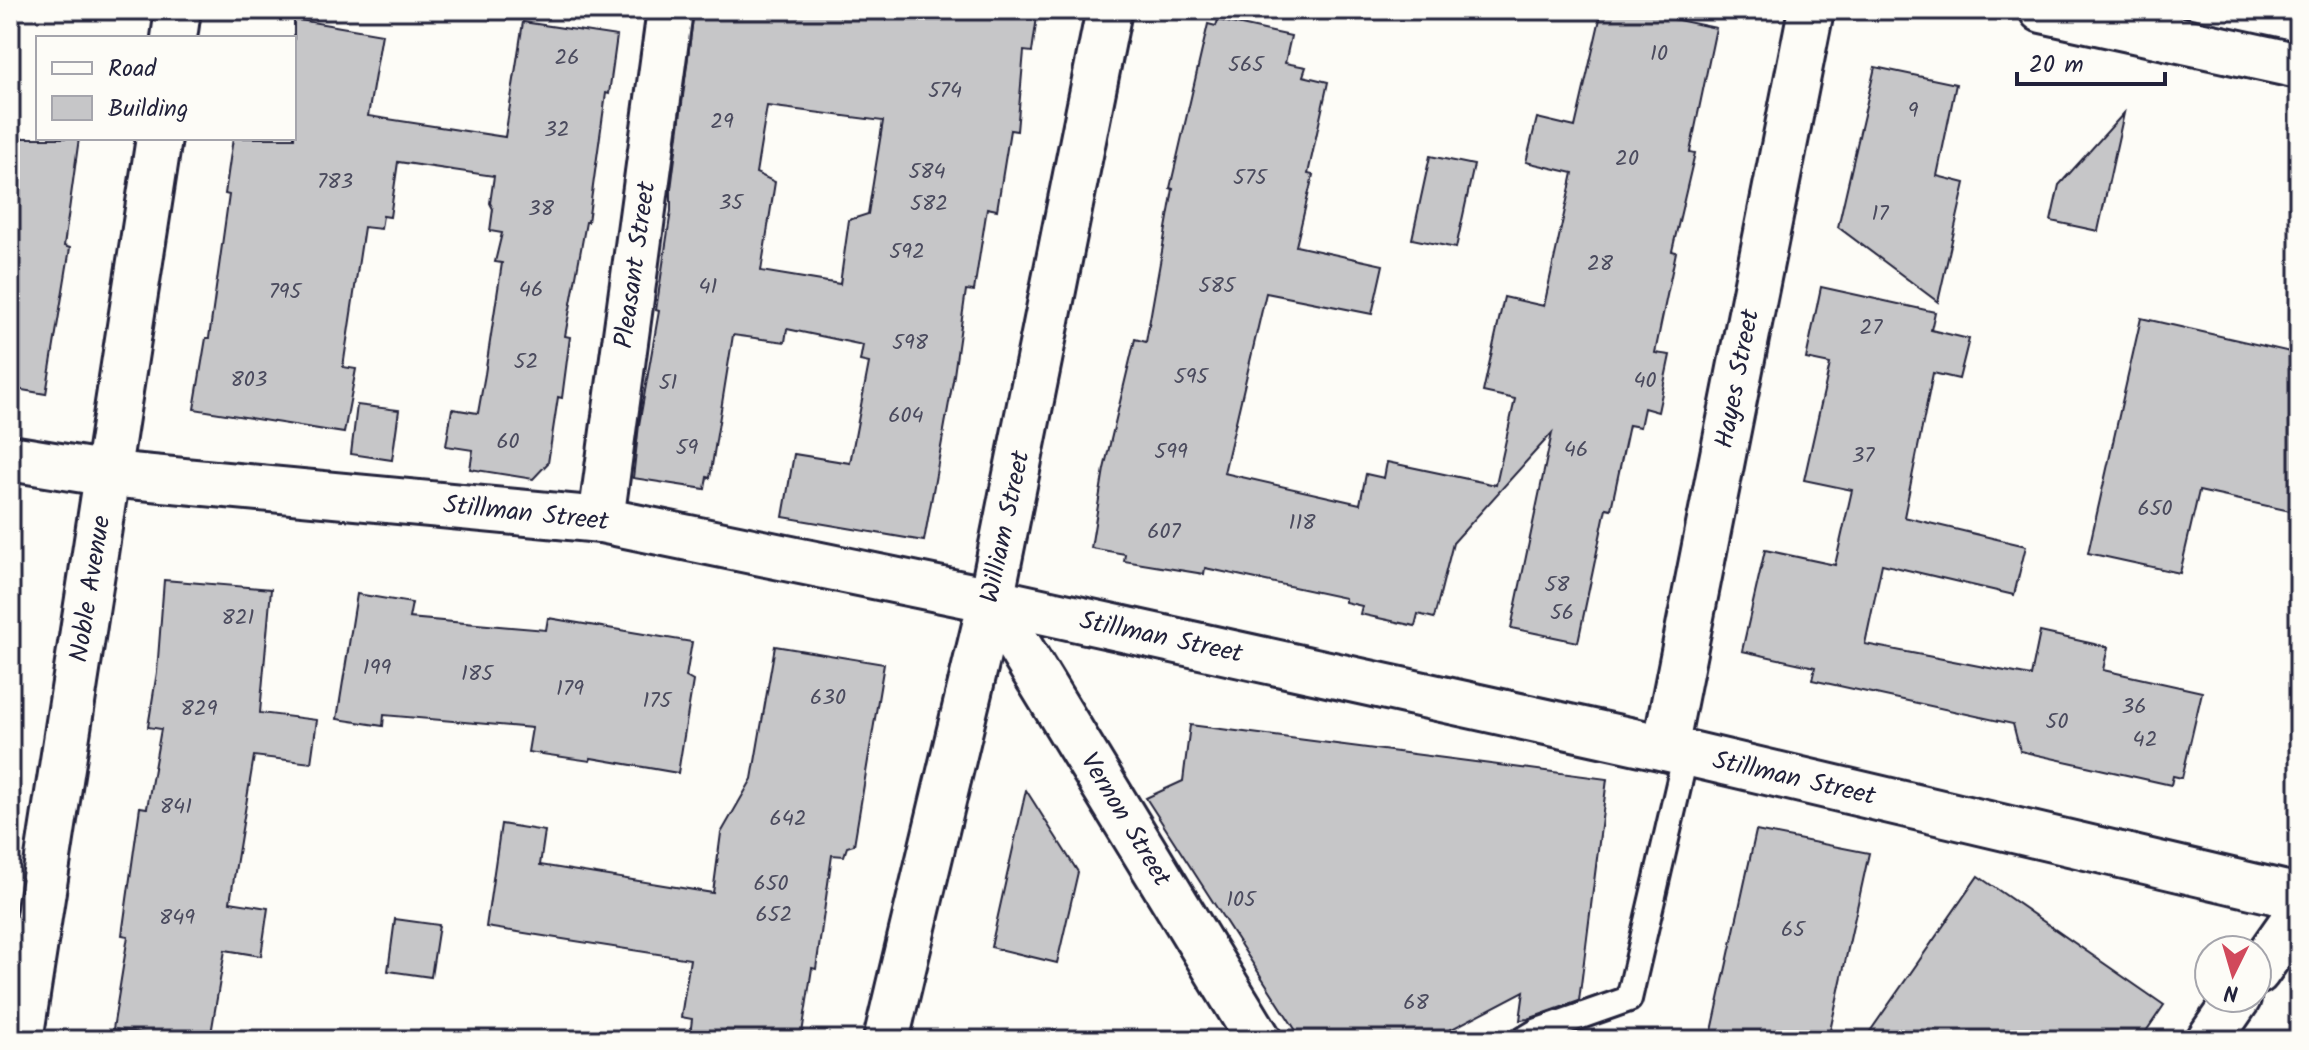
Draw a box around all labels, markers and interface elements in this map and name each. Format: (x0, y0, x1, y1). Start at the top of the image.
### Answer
legend (36, 36, 296, 140)
scale bar (2017, 36, 2165, 86)
house number: 10 (1650, 37, 1668, 72)
house number: 26 (554, 41, 580, 76)
text: 20 m (2029, 46, 2084, 85)
house number: 565 (1228, 48, 1265, 83)
text: Road (108, 50, 157, 89)
house number: 574 (928, 74, 962, 109)
text: Building (108, 90, 188, 129)
house number: 9 (1908, 94, 1919, 129)
house number: 29 (710, 105, 734, 140)
house number: 32 (544, 113, 570, 148)
house number: 20 (1615, 142, 1639, 177)
house number: 584 (908, 155, 946, 190)
house number: 575 (1233, 161, 1268, 196)
house number: 783 (317, 165, 353, 200)
street label: Pleasant Street (604, 178, 669, 351)
house number: 35 (719, 186, 744, 221)
house number: 582 (910, 187, 948, 222)
house number: 38 (528, 192, 555, 227)
house number: 17 (1871, 197, 1889, 232)
house number: 592 (889, 235, 925, 270)
house number: 28 (1587, 247, 1614, 282)
house number: 585 (1199, 269, 1237, 304)
house number: 41 (698, 270, 718, 305)
house number: 46 (519, 273, 543, 308)
house number: 795 (269, 275, 303, 310)
street label: Hayes Street (1704, 305, 1772, 452)
house number: 27 (1860, 311, 1883, 346)
house number: 598 (892, 326, 929, 361)
house number: 52 (514, 345, 538, 380)
house number: 595 (1174, 360, 1209, 395)
house number: 803 (231, 363, 267, 398)
house number: 40 (1633, 364, 1657, 399)
house number: 51 (659, 366, 677, 401)
house number: 604 (888, 399, 924, 434)
house number: 60 (496, 425, 520, 460)
house number: 59 (676, 431, 699, 466)
house number: 46 (1564, 433, 1588, 468)
house number: 599 (1154, 435, 1188, 470)
house number: 37 (1852, 439, 1875, 474)
street label: William Street (969, 446, 1043, 607)
street label: Stillman Street (441, 484, 612, 544)
house number: 650 (2137, 492, 2173, 527)
house number: 118 (1288, 506, 1316, 541)
street label: Noble Avenue (59, 512, 123, 665)
house number: 607 (1147, 515, 1182, 550)
house number: 58 (1544, 568, 1570, 603)
house number: 56 (1550, 596, 1574, 631)
street label: Stillman Street (1075, 600, 1247, 676)
house number: 821 (222, 601, 254, 636)
house number: 199 (363, 651, 391, 686)
house number: 185 (461, 657, 494, 692)
house number: 179 (556, 672, 584, 707)
house number: 630 (810, 681, 846, 716)
house number: 175 (643, 684, 673, 719)
house number: 36 (2122, 690, 2146, 725)
house number: 829 (181, 692, 218, 727)
house number: 50 (2046, 705, 2068, 740)
house number: 42 (2133, 723, 2157, 758)
street label: Stillman Street (1708, 740, 1880, 818)
street label: Vernon Street (1068, 745, 1182, 896)
house number: 841 (160, 790, 192, 825)
house number: 642 (769, 802, 807, 837)
house number: 650 (753, 867, 789, 902)
house number: 105 (1226, 883, 1257, 918)
house number: 652 (756, 898, 792, 933)
house number: 849 (159, 901, 195, 936)
house number: 65 (1781, 913, 1806, 948)
north arrow (2193, 934, 2273, 1014)
text: N (2223, 973, 2240, 1009)
house number: 68 (1403, 986, 1429, 1021)

